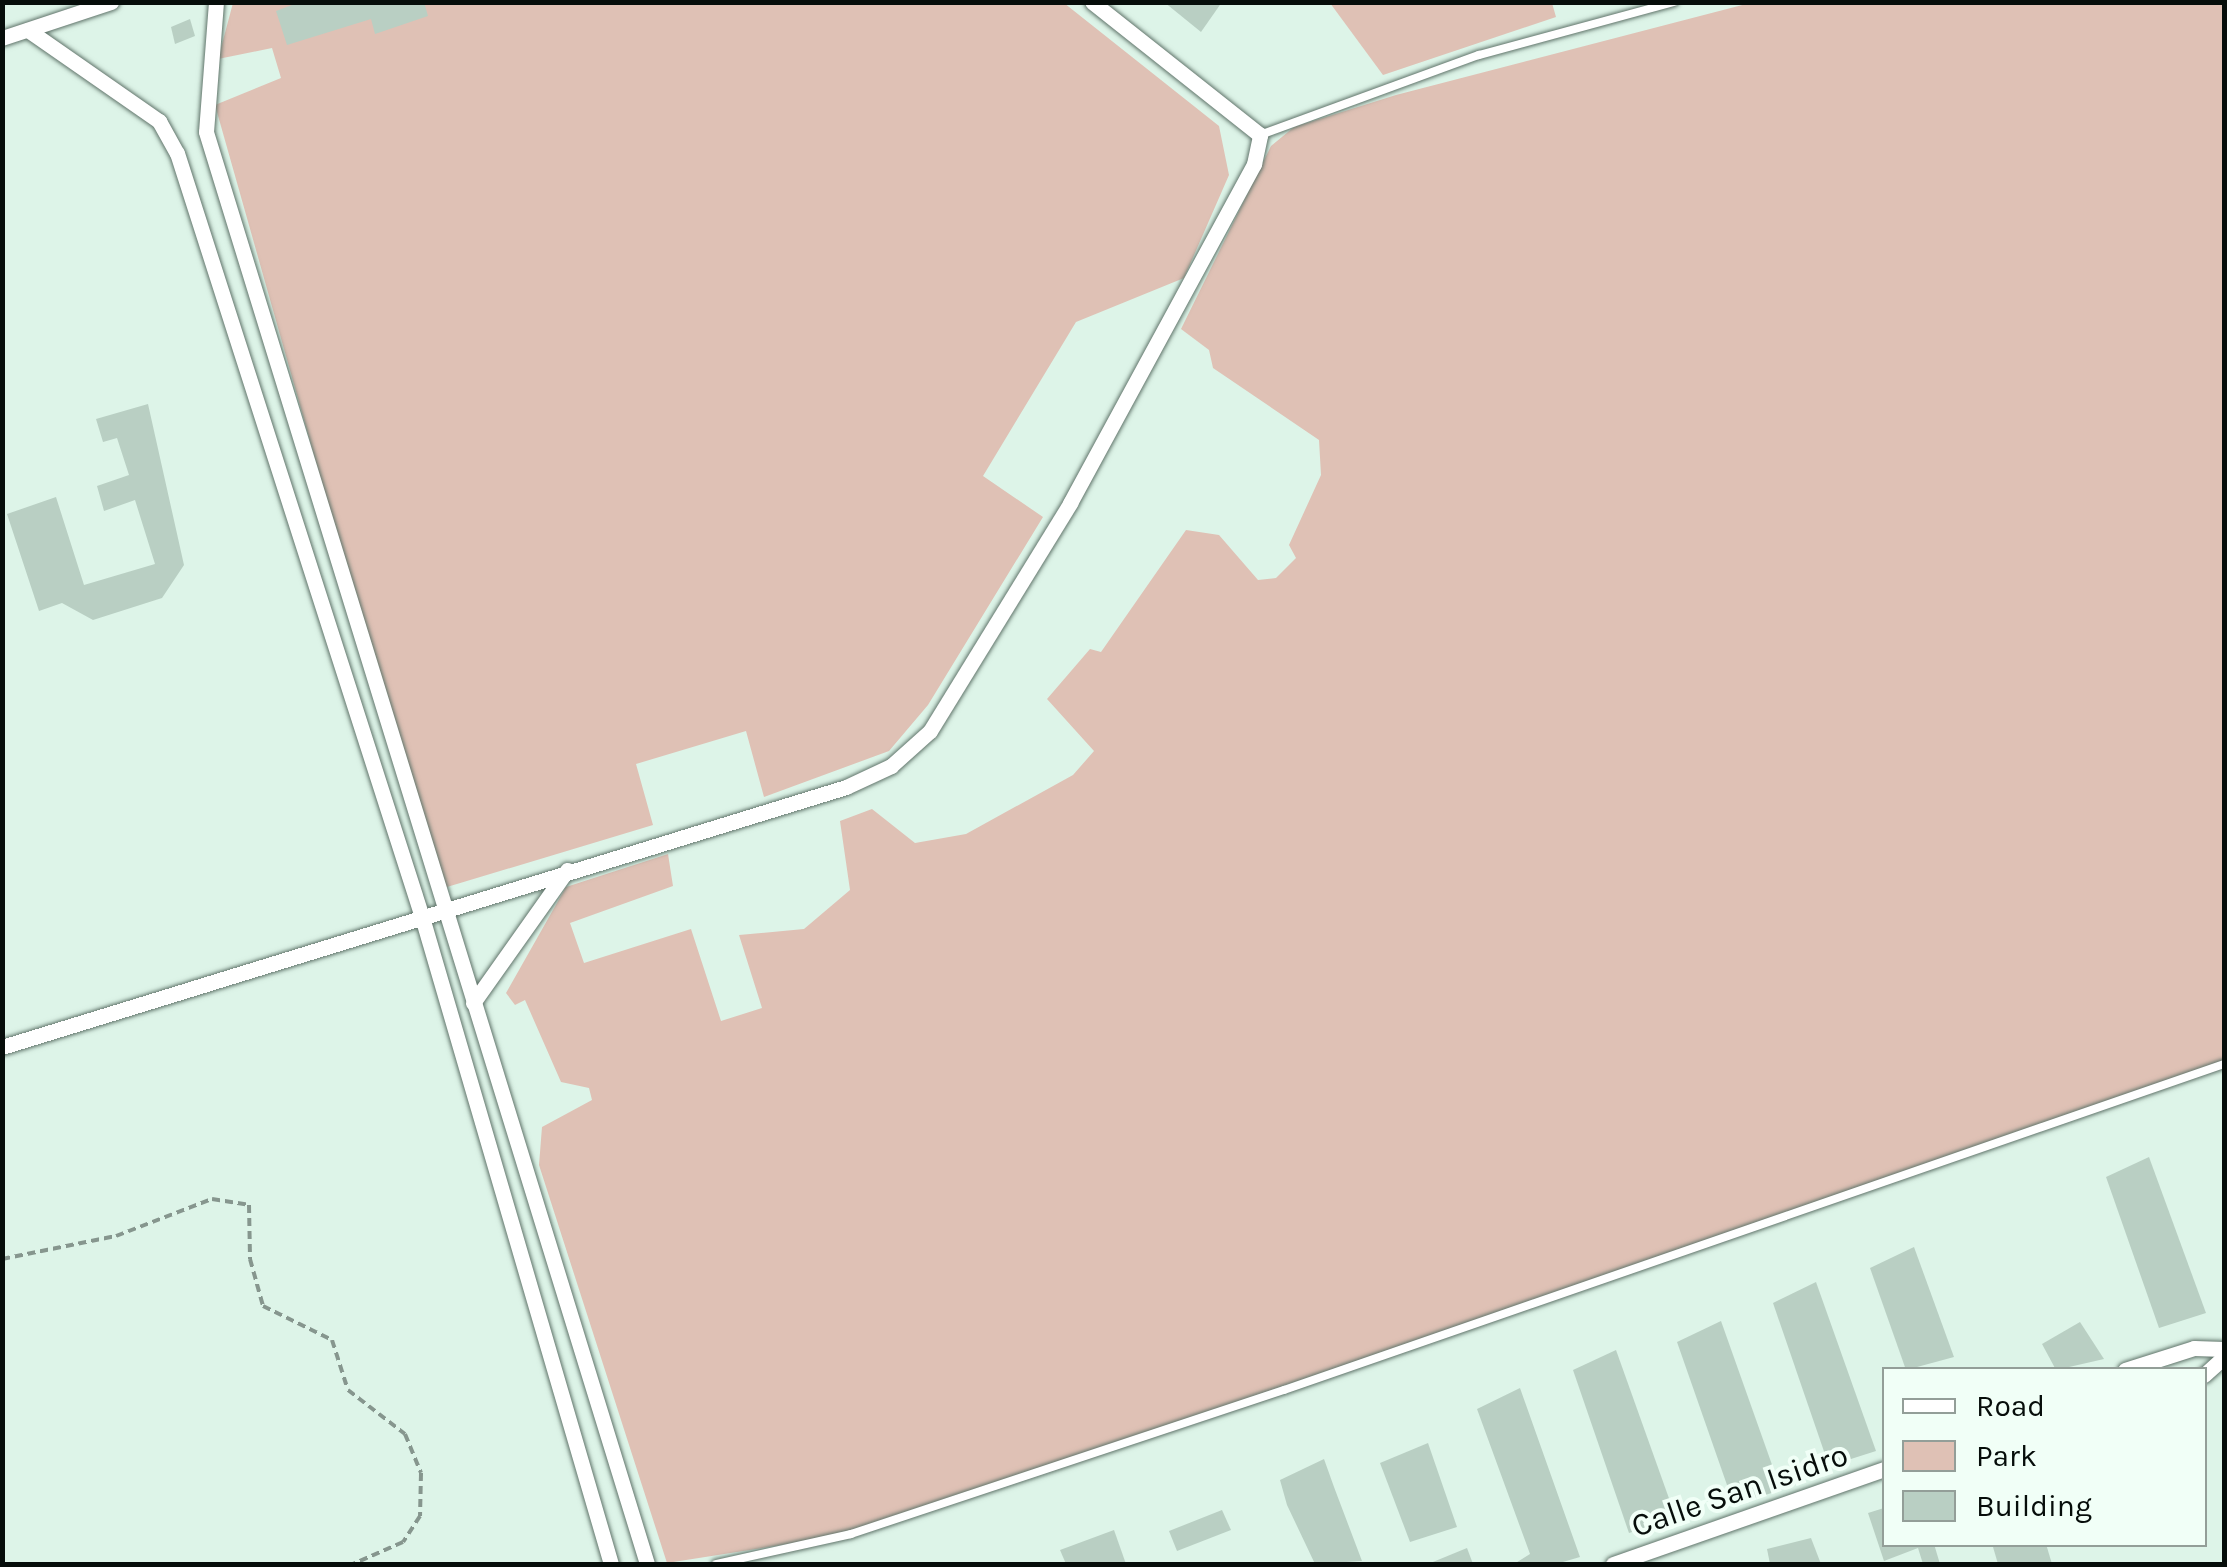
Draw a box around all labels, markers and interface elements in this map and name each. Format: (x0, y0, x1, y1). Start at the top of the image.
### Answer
legend (1882, 1367, 2207, 1547)
text: Road (1976, 1388, 2045, 1424)
street label: Calle San Isidro (1627, 1436, 1853, 1546)
text: Park (1976, 1438, 2037, 1474)
text: Building (1976, 1488, 2092, 1524)

